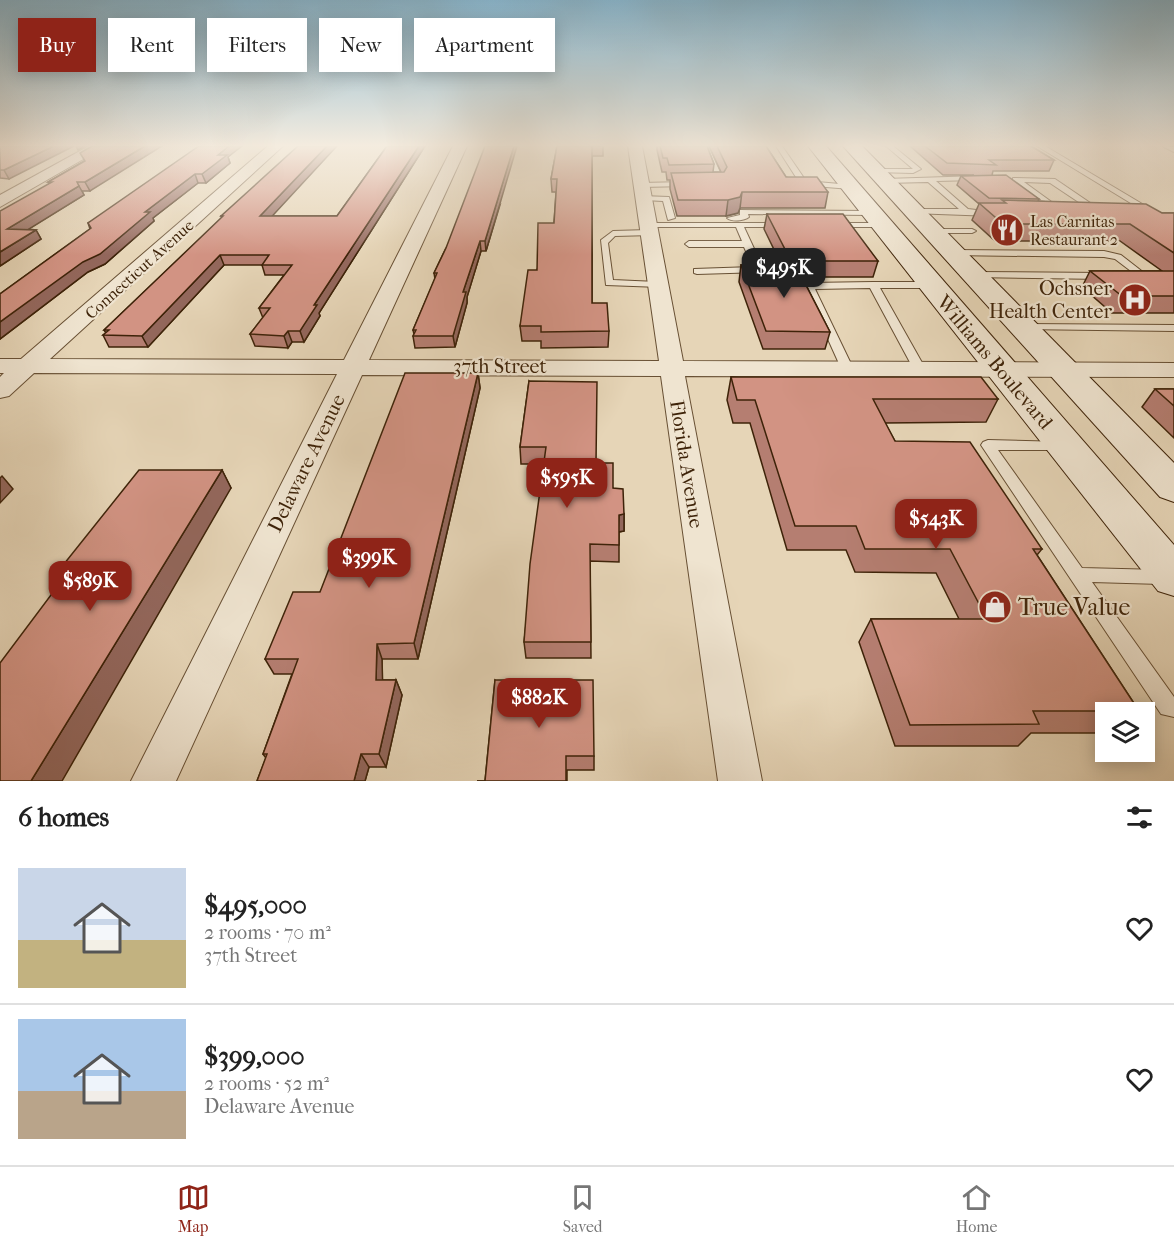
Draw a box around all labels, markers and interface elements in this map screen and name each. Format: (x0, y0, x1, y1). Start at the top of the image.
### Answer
chip: Buy (18, 18, 96, 72)
chip: Rent (108, 18, 195, 72)
chip: Filters (207, 18, 307, 72)
chip: New (319, 18, 402, 72)
chip: Apartment (414, 18, 555, 72)
restaurant icon: Las Carnitas Restaurant 2 (989, 212, 1025, 248)
place label: Las Carnitas Restaurant 2 (1030, 212, 1118, 249)
street label: Connecticut Avenue (81, 216, 198, 323)
pin: $495K (742, 248, 826, 299)
text: $495K (756, 256, 812, 279)
place label: Ochsner Health Center (989, 277, 1112, 323)
hospital icon: Ochsner Health Center (1117, 282, 1153, 318)
street label: Williams Boulevard (931, 290, 1058, 435)
street label: 37th Street (453, 355, 547, 378)
street label: Delaware Avenue (263, 390, 350, 536)
street label: Florida Avenue (665, 398, 708, 530)
pin: $595K (525, 458, 609, 509)
text: $595K (540, 466, 594, 489)
pin: $543K (894, 499, 978, 550)
text: $543K (909, 507, 963, 530)
pin: $399K (327, 538, 411, 589)
text: $399K (342, 546, 396, 569)
pin: $589K (48, 561, 132, 612)
text: $589K (63, 569, 117, 592)
shop icon: True Value (977, 589, 1013, 625)
place label: True Value (1018, 593, 1130, 621)
pin: $882K (497, 678, 581, 729)
text: $882K (511, 686, 567, 709)
map controls (1095, 702, 1155, 762)
button: layers (1095, 702, 1155, 762)
icon: filters (1123, 801, 1156, 834)
text: 6 homes (18, 802, 109, 833)
text: $495,000 (204, 890, 307, 921)
icon: home (66, 892, 138, 964)
icon: heart (1123, 912, 1156, 945)
text: 2 rooms · 70 m² (204, 921, 331, 944)
text: 37th Street (204, 944, 297, 967)
text: $399,000 (204, 1041, 305, 1072)
icon: home (66, 1043, 138, 1115)
icon: heart (1123, 1063, 1156, 1096)
text: 2 rooms · 52 m² (204, 1072, 329, 1095)
text: Delaware Avenue (204, 1095, 355, 1118)
tab: Map (177, 1181, 210, 1236)
tab: Saved (563, 1181, 603, 1236)
tab: Home (956, 1181, 997, 1236)

